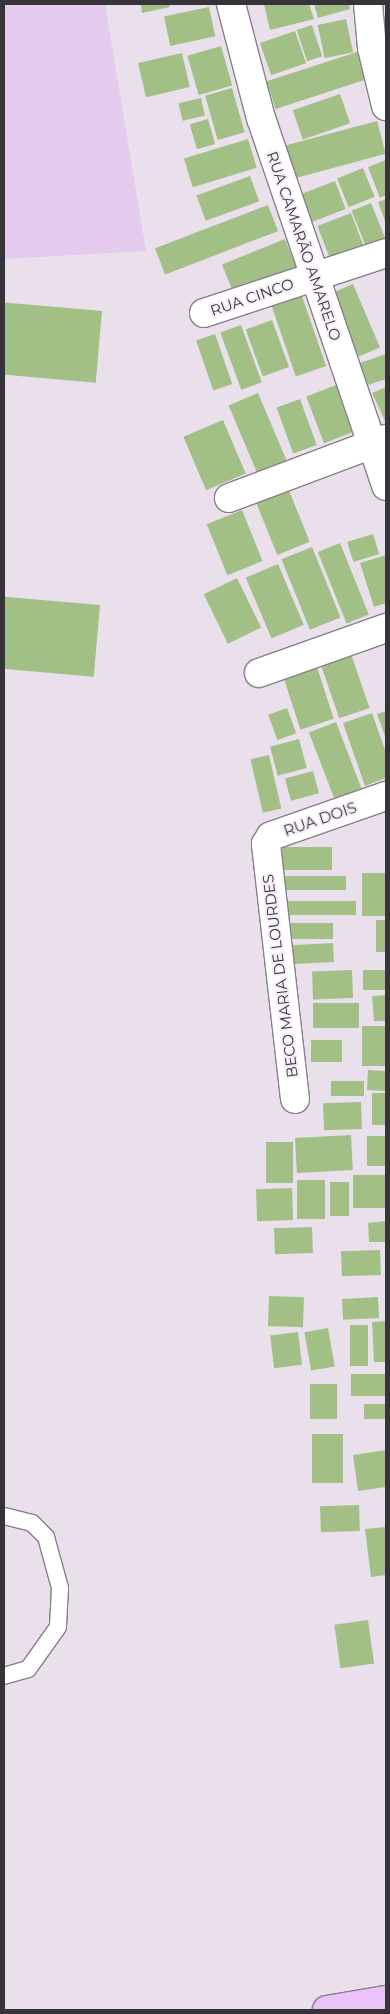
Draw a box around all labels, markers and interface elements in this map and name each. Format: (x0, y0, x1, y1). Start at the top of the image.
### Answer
street label: RUA CAMARÃO AMARELO (263, 149, 345, 343)
street label: RUA CINCO (208, 274, 296, 320)
street label: RUA DOIS (281, 798, 359, 840)
street label: BECO MARIA DE LOURDES (259, 873, 301, 1079)

